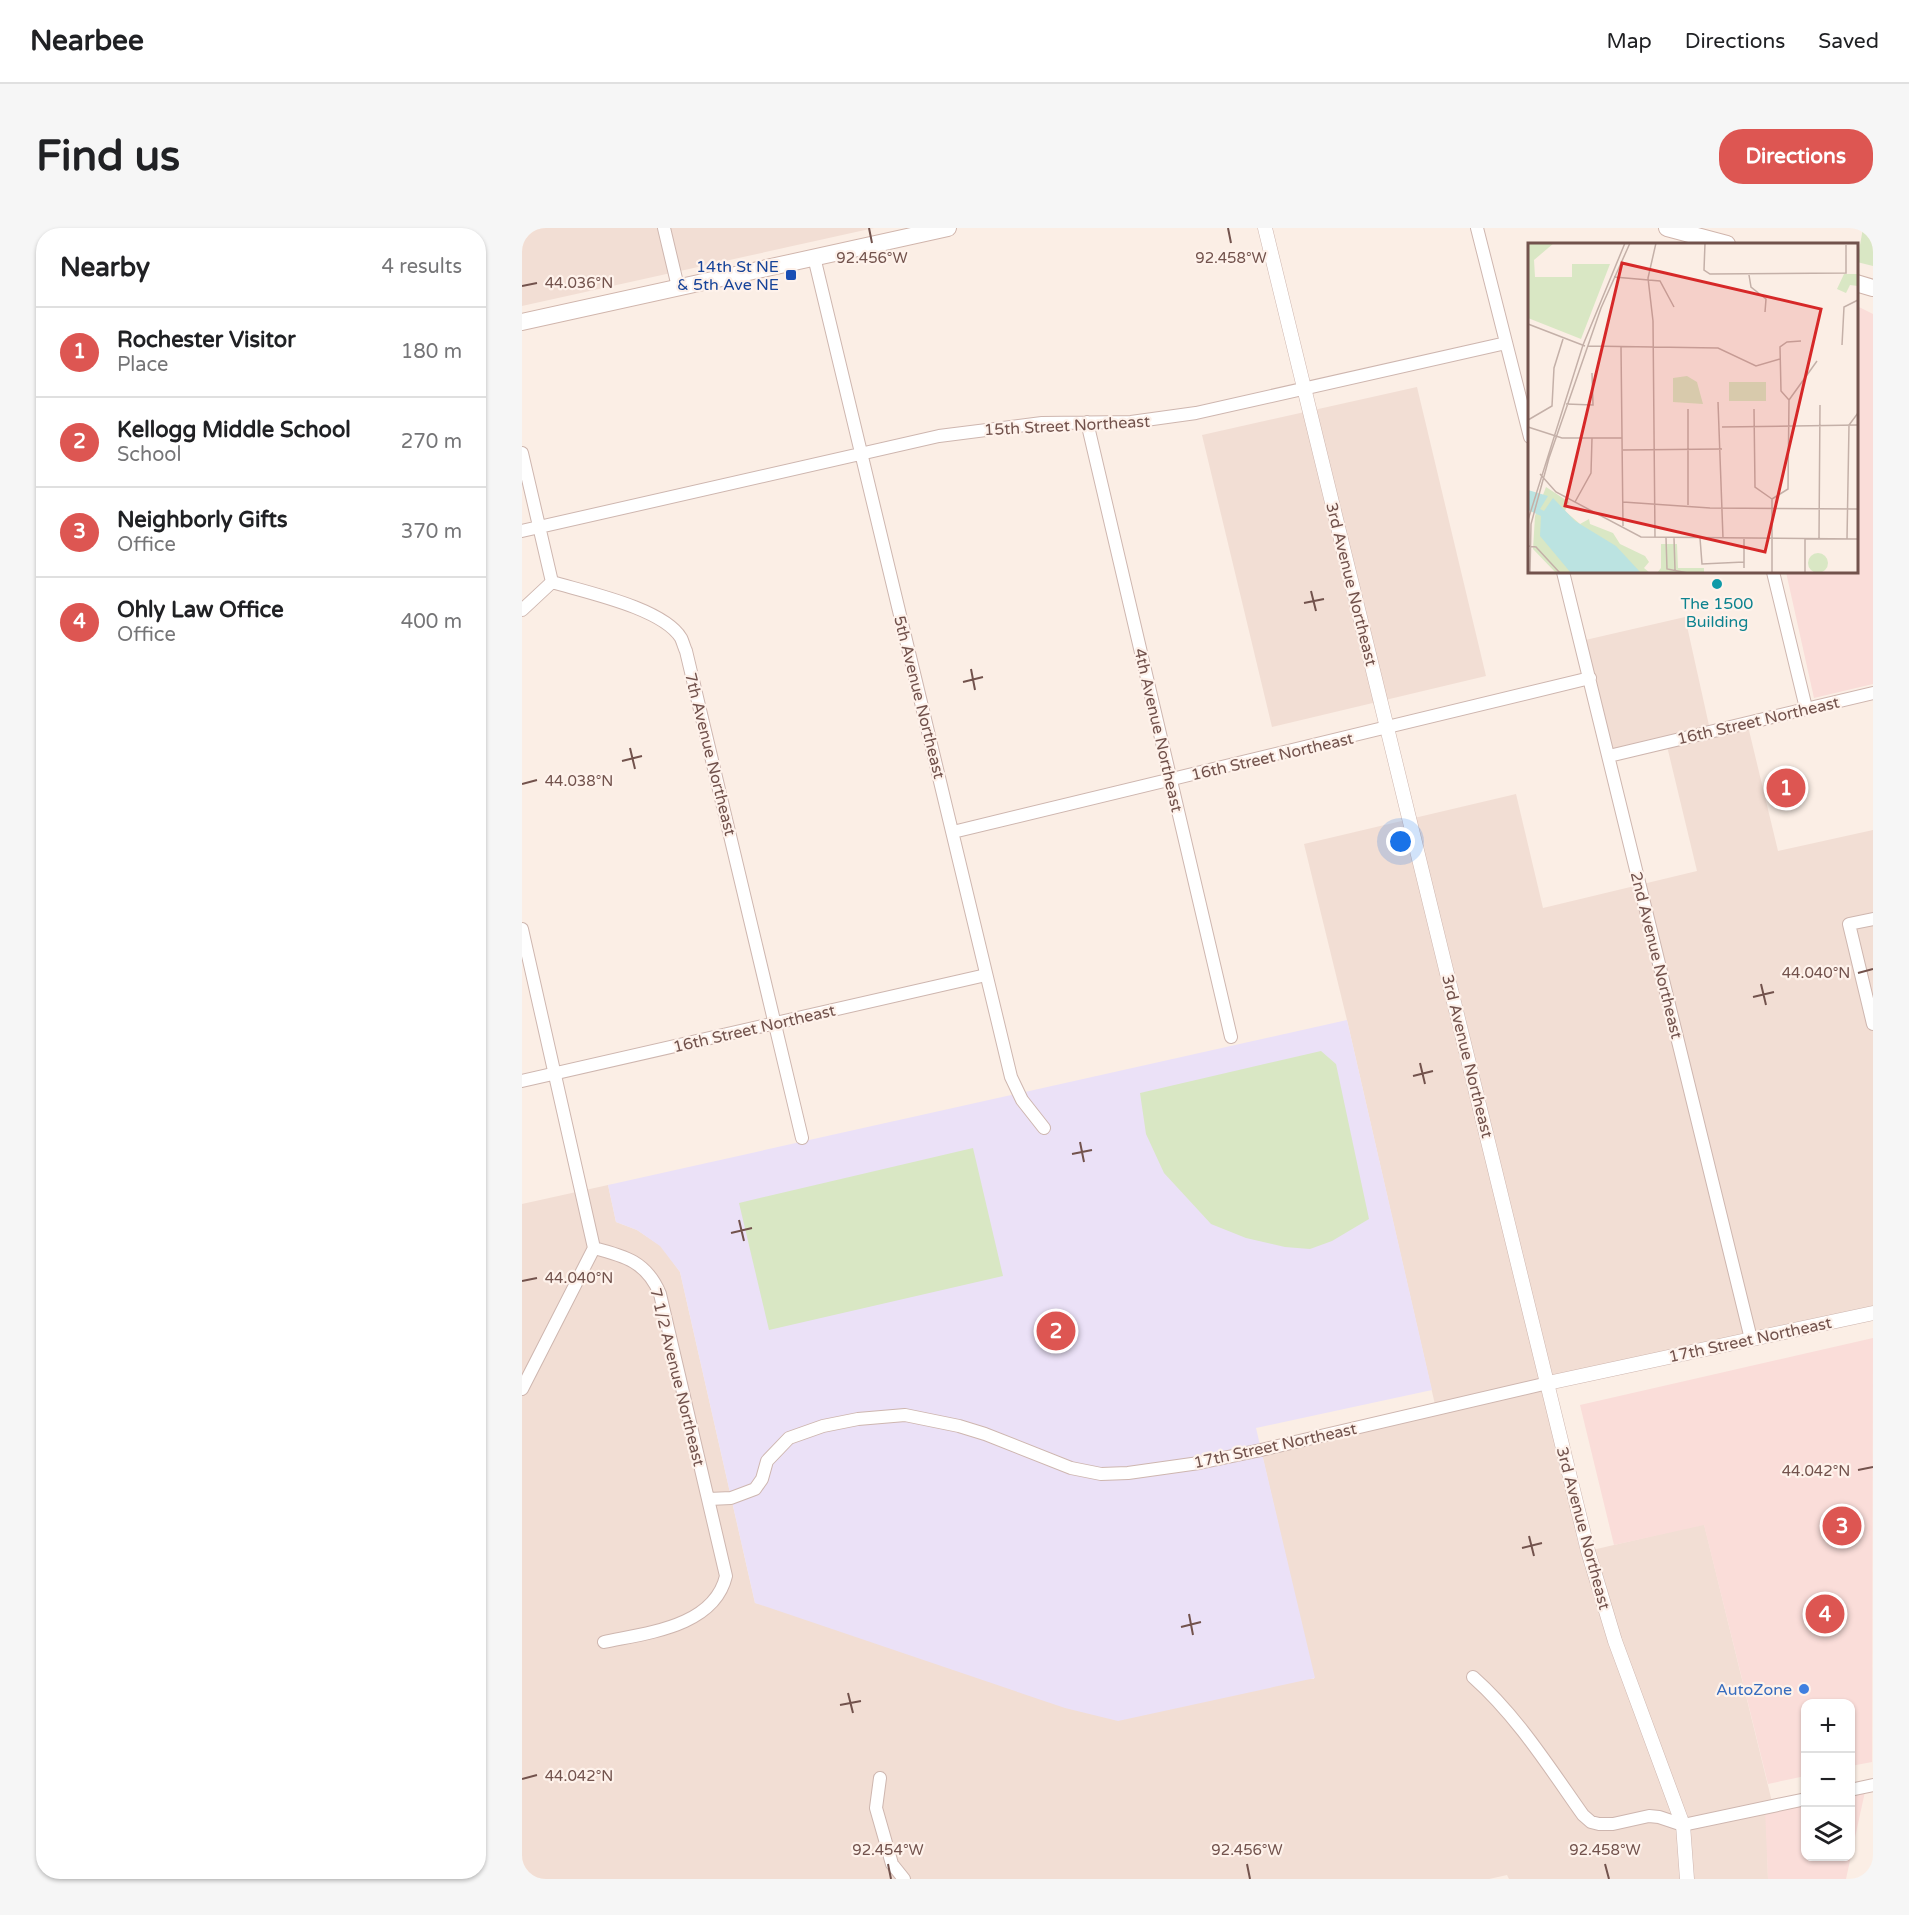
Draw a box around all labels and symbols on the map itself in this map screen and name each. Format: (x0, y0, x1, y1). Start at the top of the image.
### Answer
inset map (1528, 243, 1858, 573)
text: 92.456°W (836, 249, 908, 267)
text: 92.458°W (1195, 249, 1267, 267)
place label: 14th St NE & 5th Ave NE (677, 257, 779, 295)
marker: 14th St NE & 5th Ave NE (784, 268, 798, 282)
text: 44.036°N (545, 274, 613, 292)
street label: 15th Street Northeast (984, 412, 1151, 440)
street label: 3rd Avenue Northeast (1321, 500, 1381, 668)
marker: The 1500 Building (1710, 577, 1724, 591)
place label: The 1500 Building (1681, 594, 1753, 632)
street label: 5th Avenue Northeast (889, 614, 949, 781)
street label: 4th Avenue Northeast (1129, 646, 1187, 814)
street label: 7th Avenue Northeast (680, 671, 740, 838)
street label: 16th Street Northeast (1675, 693, 1841, 749)
street label: 16th Street Northeast (1189, 729, 1355, 785)
pin: 1 (1766, 766, 1806, 810)
text: 44.038°N (545, 772, 613, 790)
your location (1386, 827, 1415, 856)
street label: 2nd Avenue Northeast (1626, 870, 1686, 1041)
text: 44.040°N (1782, 964, 1850, 982)
street label: 3rd Avenue Northeast (1437, 972, 1497, 1140)
street label: 16th Street Northeast (671, 1001, 837, 1057)
text: 44.040°N (545, 1269, 613, 1287)
street label: 7 1/2 Avenue Northeast (645, 1286, 709, 1468)
pin: 2 (1036, 1308, 1076, 1354)
street label: 17th Street Northeast (1667, 1313, 1834, 1367)
street label: 17th Street Northeast (1192, 1419, 1359, 1473)
street label: 3rd Avenue Northeast (1552, 1445, 1614, 1612)
text: 44.042°N (1782, 1462, 1850, 1480)
pin: 3 (1822, 1504, 1862, 1548)
pin: 4 (1806, 1592, 1844, 1636)
place label: AutoZone (1716, 1680, 1792, 1700)
marker: AutoZone (1797, 1682, 1811, 1696)
text: 44.042°N (545, 1767, 613, 1785)
text: 92.454°W (852, 1841, 924, 1859)
text: 92.456°W (1211, 1841, 1283, 1859)
text: 92.458°W (1569, 1841, 1641, 1859)

